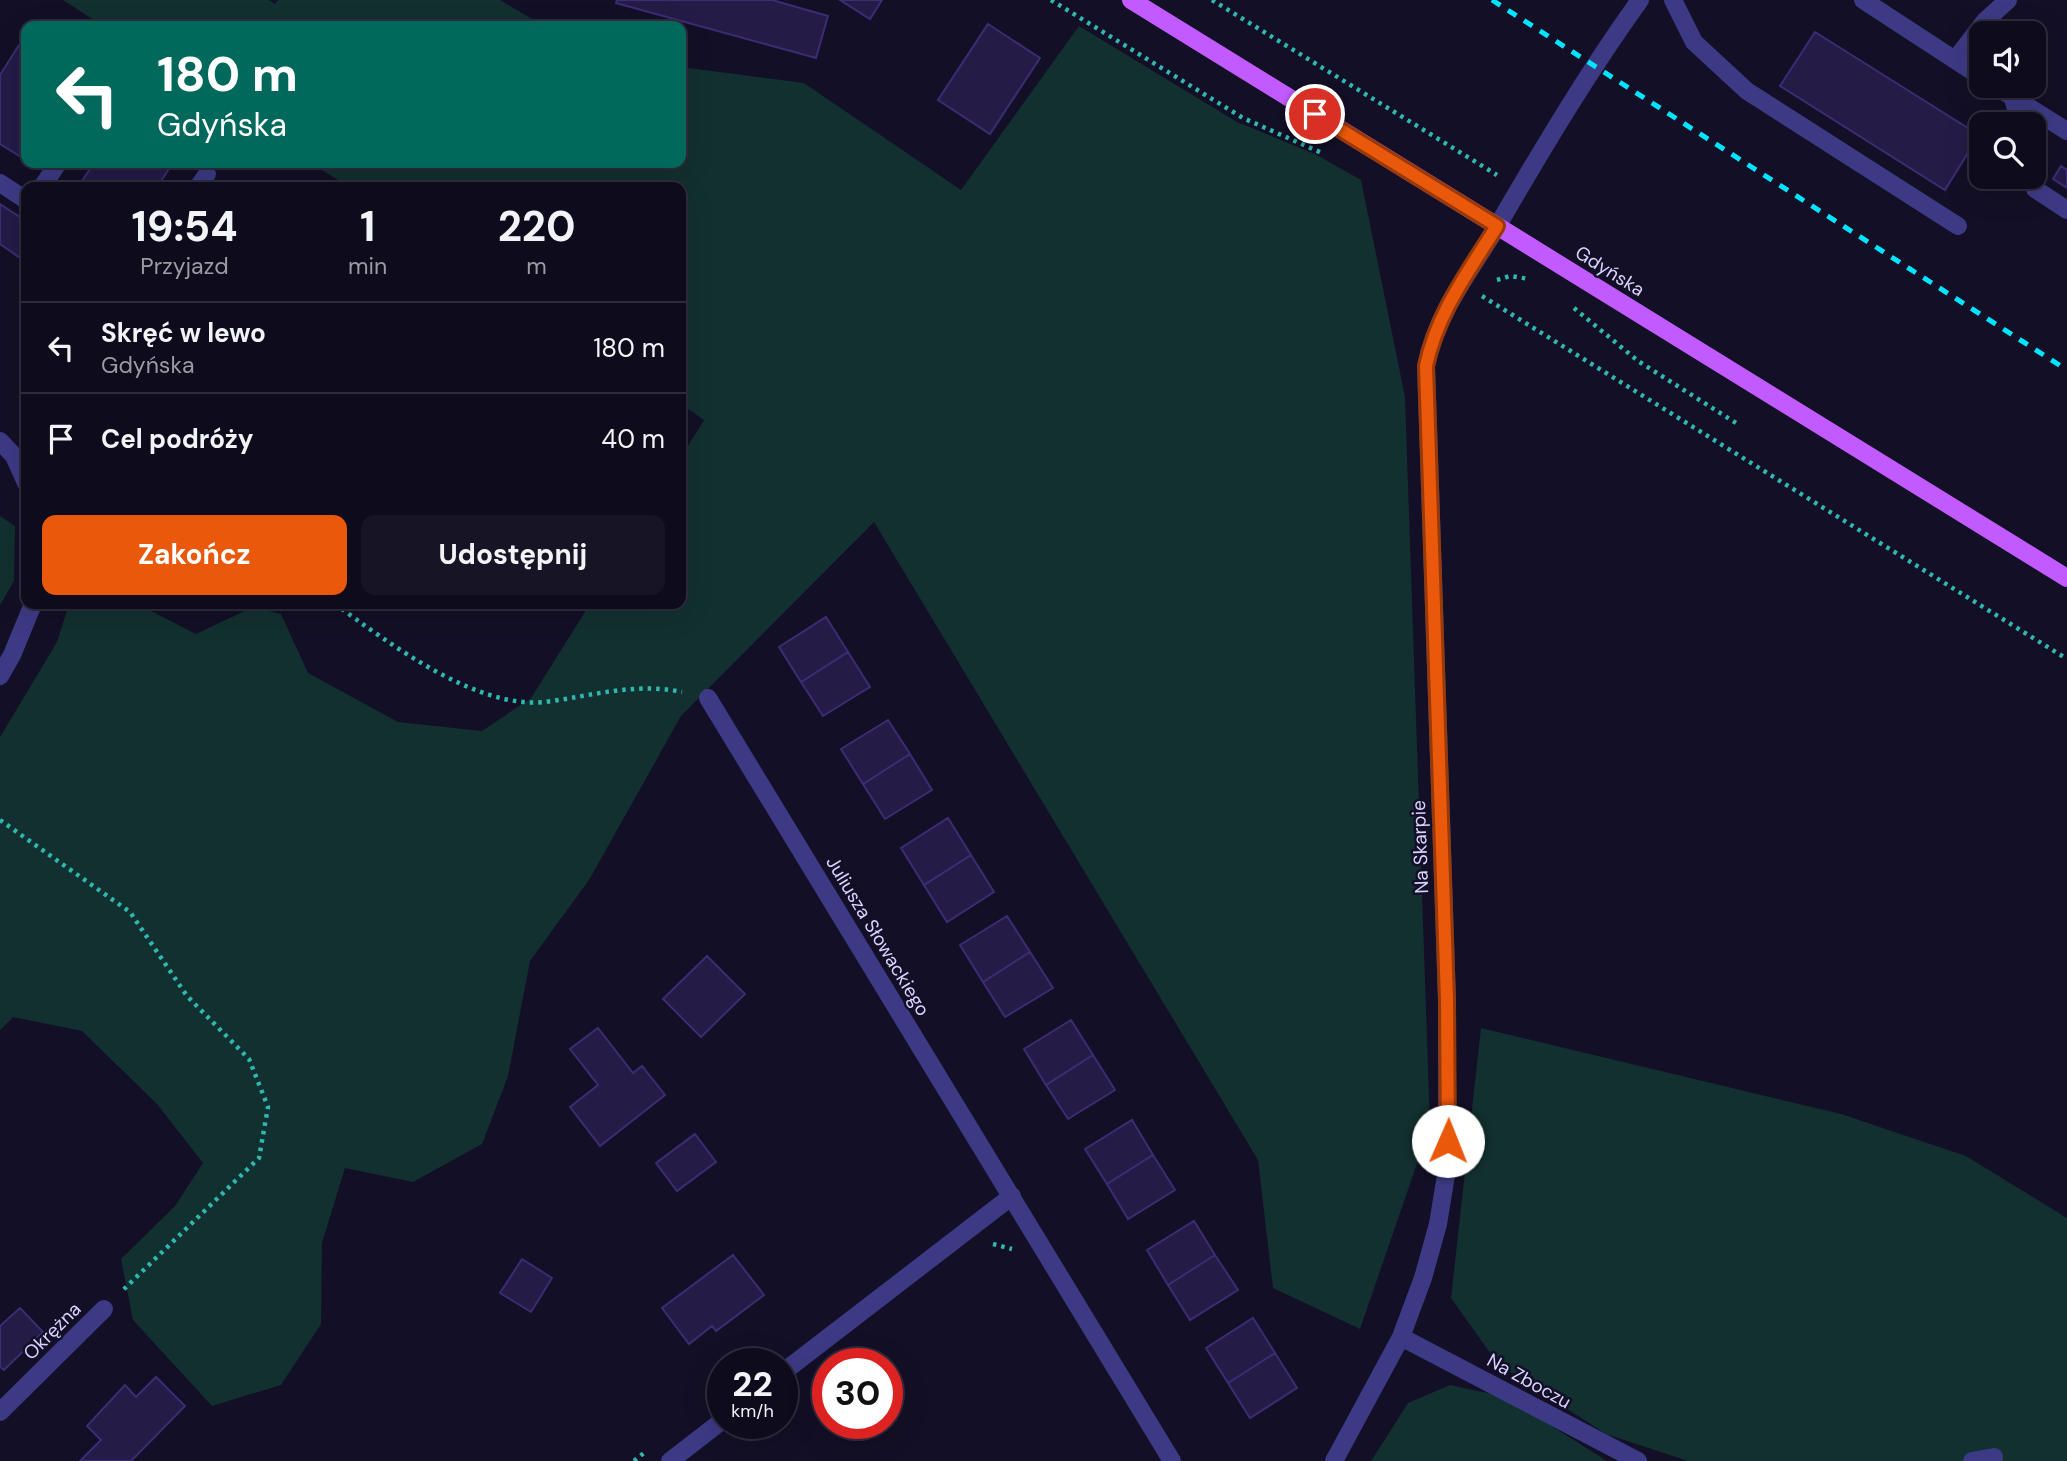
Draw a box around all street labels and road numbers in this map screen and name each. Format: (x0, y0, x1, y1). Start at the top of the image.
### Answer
street label: Gdyńska (1571, 240, 1649, 302)
street label: Na Skarpie (1406, 800, 1434, 894)
street label: Juliusza Słowackiego (820, 851, 936, 1021)
street label: Okrężna (18, 1297, 86, 1365)
street label: Na Zboczu (1483, 1348, 1575, 1414)

